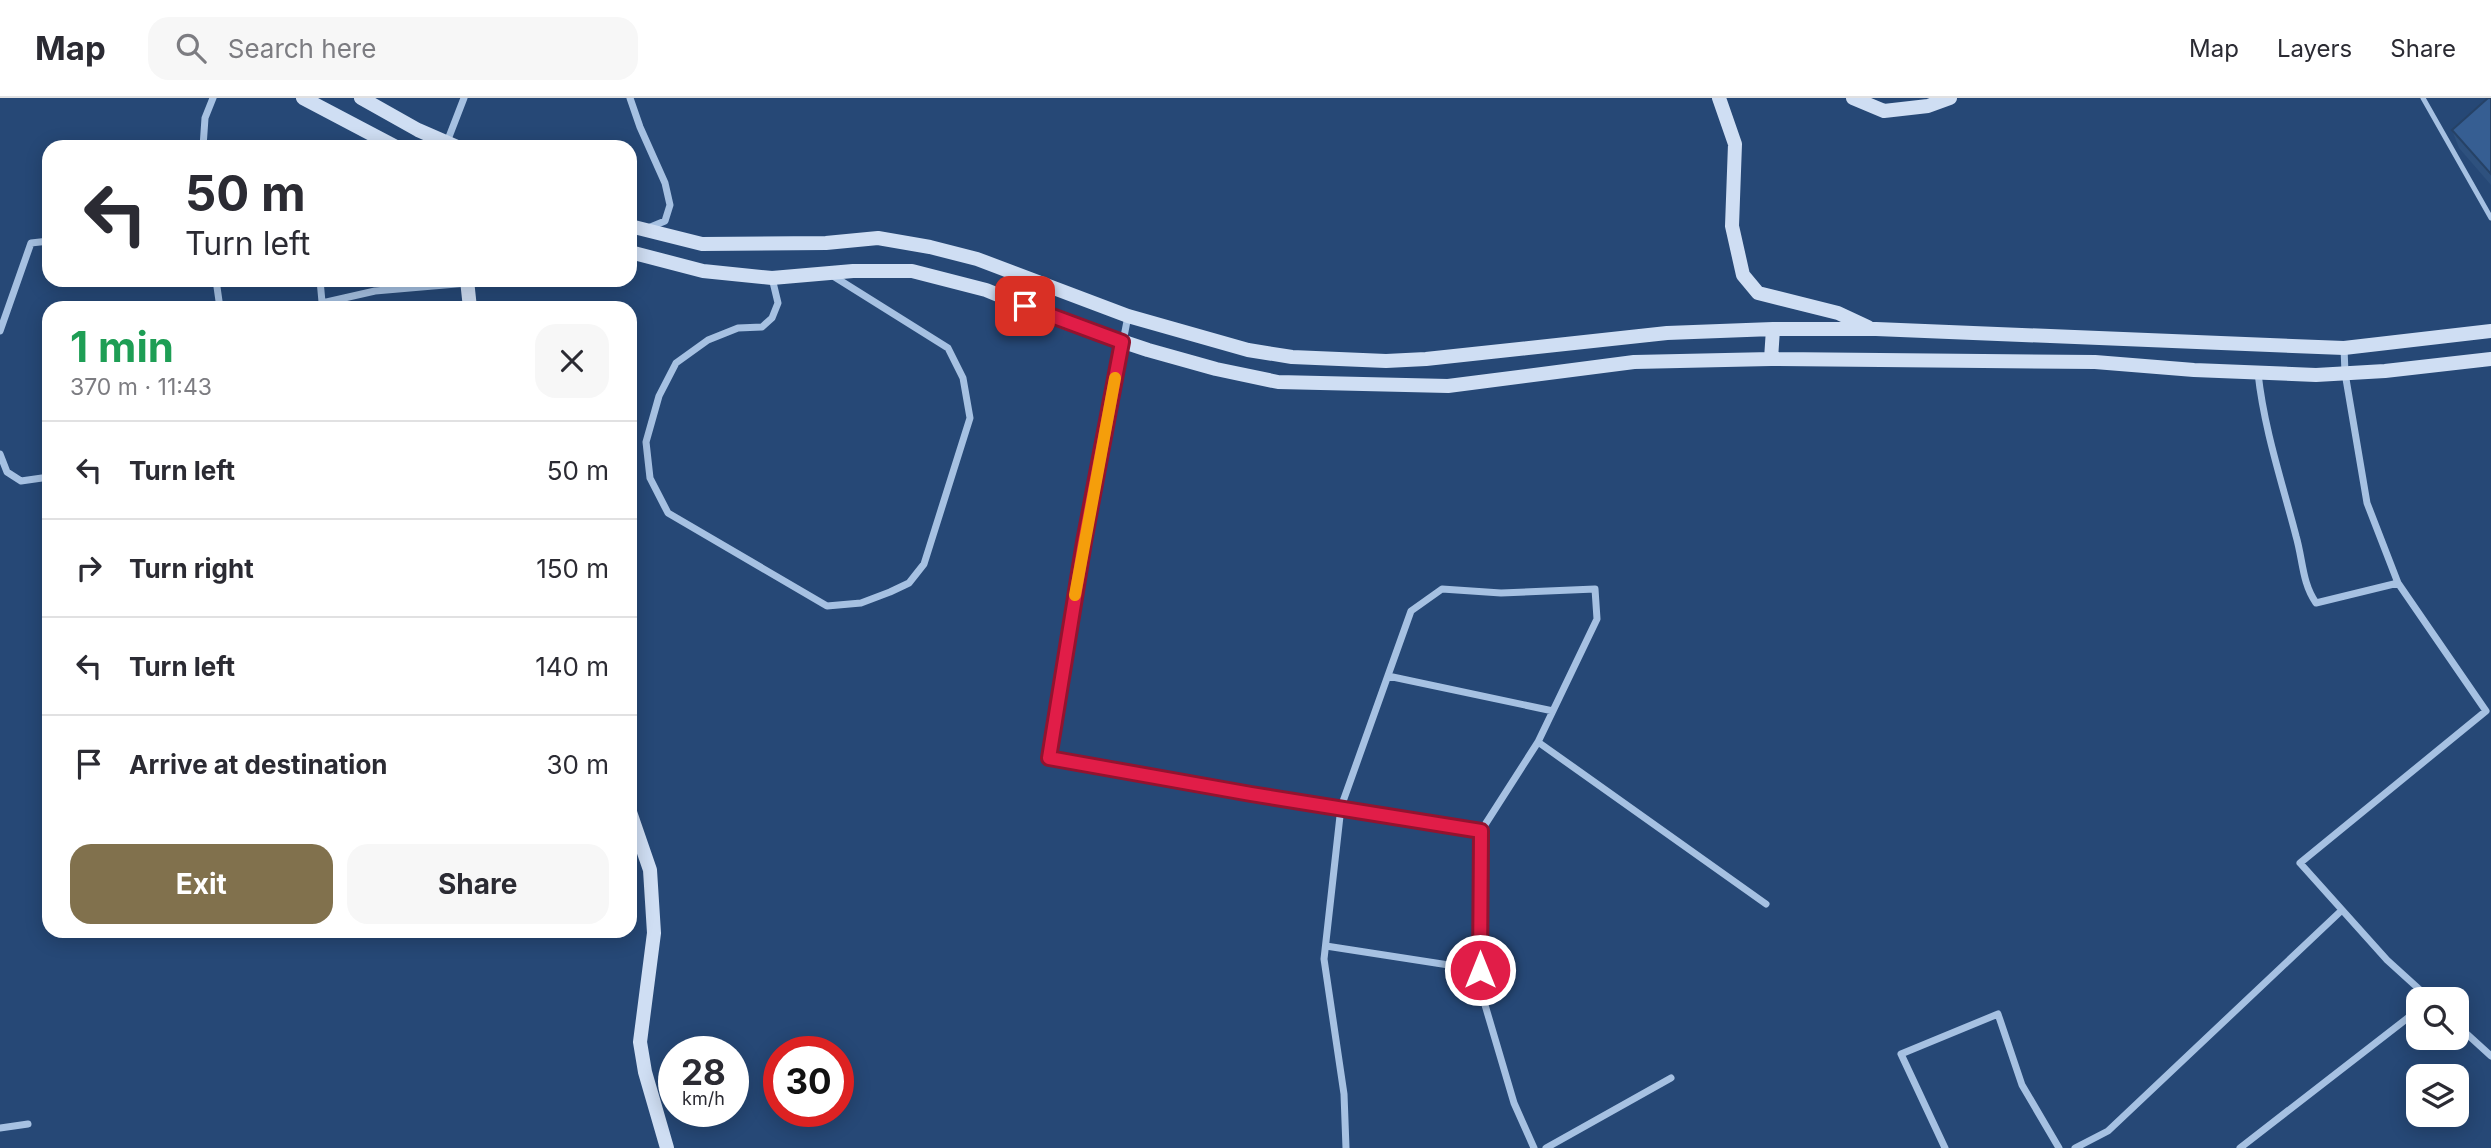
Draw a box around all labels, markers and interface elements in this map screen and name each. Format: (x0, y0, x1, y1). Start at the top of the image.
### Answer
search box (148, 17, 638, 80)
text: Map (35, 28, 106, 68)
icon: search (172, 29, 210, 67)
text: Search here (228, 33, 376, 64)
text: Map (2189, 34, 2239, 63)
text: Layers (2277, 34, 2352, 63)
text: Share (2390, 34, 2456, 63)
text: 50 m (185, 164, 306, 223)
icon: left (70, 168, 161, 259)
text: Turn left (185, 224, 310, 263)
pin (995, 276, 1055, 336)
icon: arrive (1006, 287, 1044, 325)
text: 1 min (70, 321, 174, 372)
button: close (535, 324, 609, 398)
text: 370 m · 11:43 (70, 373, 212, 401)
icon: left (70, 451, 108, 489)
text: Turn left (129, 455, 235, 486)
text: 50 m (547, 455, 609, 486)
icon: right (70, 549, 108, 587)
text: Turn right (129, 553, 254, 584)
text: 150 m (536, 553, 609, 584)
icon: left (70, 647, 108, 685)
text: Turn left (129, 651, 235, 682)
text: 140 m (535, 651, 609, 682)
icon: arrive (70, 745, 108, 783)
text: Arrive at destination (129, 749, 388, 780)
text: 30 m (546, 749, 609, 780)
button: Exit (70, 844, 333, 924)
button: Share (347, 844, 609, 924)
position arrow (1443, 933, 1517, 1007)
map controls (2406, 987, 2469, 1127)
button: search (2406, 987, 2469, 1050)
speed limit sign: 30 (763, 1036, 854, 1127)
text: 28 (681, 1051, 726, 1093)
button: layers (2406, 1064, 2469, 1127)
text: km/h (682, 1088, 725, 1109)

